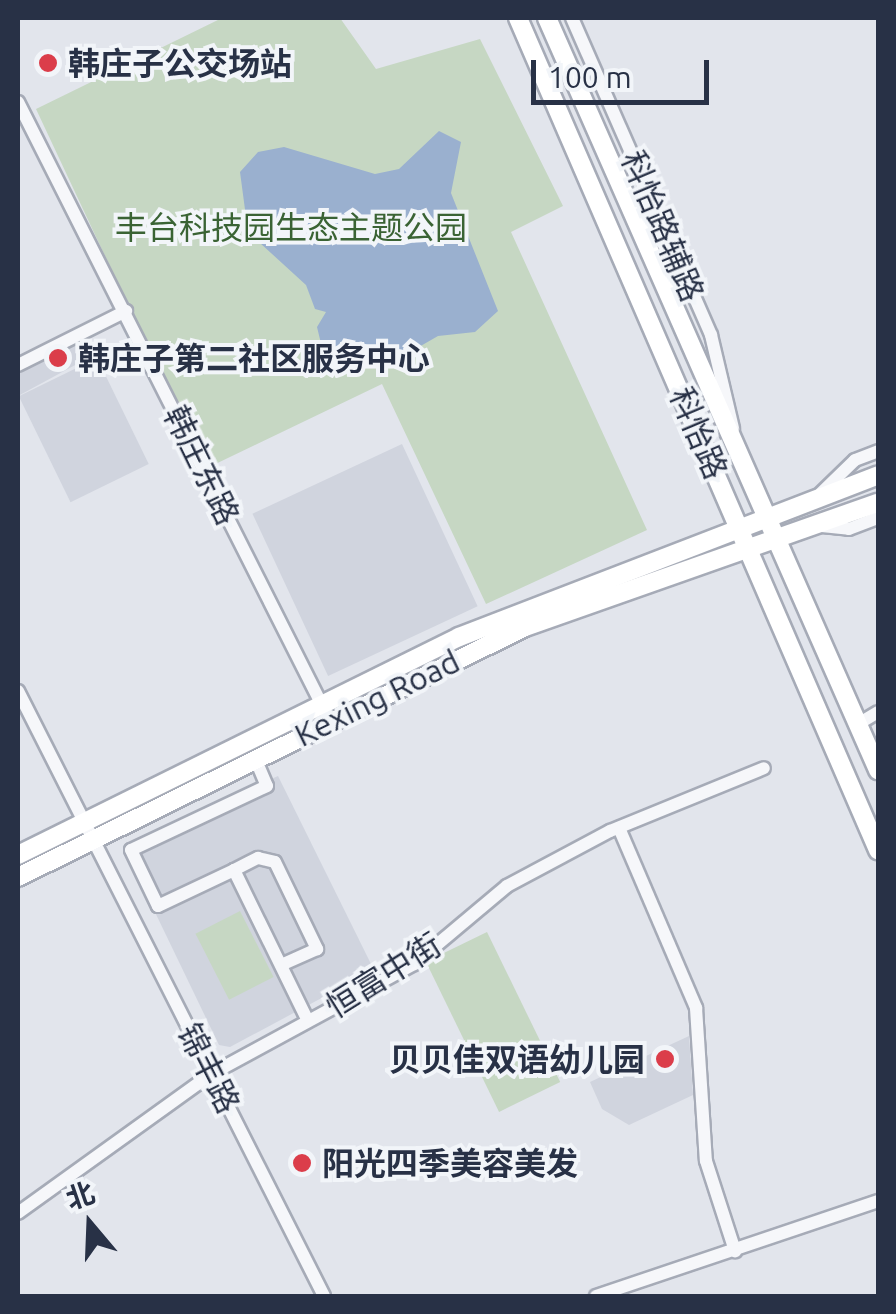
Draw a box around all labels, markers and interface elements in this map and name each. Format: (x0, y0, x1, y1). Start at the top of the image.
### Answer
scale bar (536, 40, 714, 102)
place label: 韩庄子公交场站 (68, 44, 292, 82)
marker: 韩庄子公交场站 (37, 52, 59, 74)
text: 100 m (548, 60, 632, 94)
street label: 科怡路辅路 (614, 145, 712, 307)
park label: 丰台科技园生态主题公园 (115, 208, 467, 246)
place label: 韩庄子第二社区服务中心 (78, 339, 430, 377)
marker: 韩庄子第二社区服务中心 (47, 347, 69, 369)
street label: 科怡路 (663, 381, 735, 485)
street label: 韩庄东路 (157, 399, 247, 531)
street label: Kexing Road (288, 642, 466, 754)
street label: 恒富中街 (319, 925, 447, 1025)
street label: 锦丰路 (170, 1017, 248, 1119)
place label: 贝贝佳双语幼儿园 (389, 1040, 645, 1078)
marker: 贝贝佳双语幼儿园 (654, 1048, 676, 1070)
place label: 阳光四季美容美发 (322, 1144, 578, 1182)
marker: 阳光四季美容美发 (291, 1152, 313, 1174)
north arrow (40, 1174, 140, 1274)
text: 北 (62, 1176, 98, 1214)

